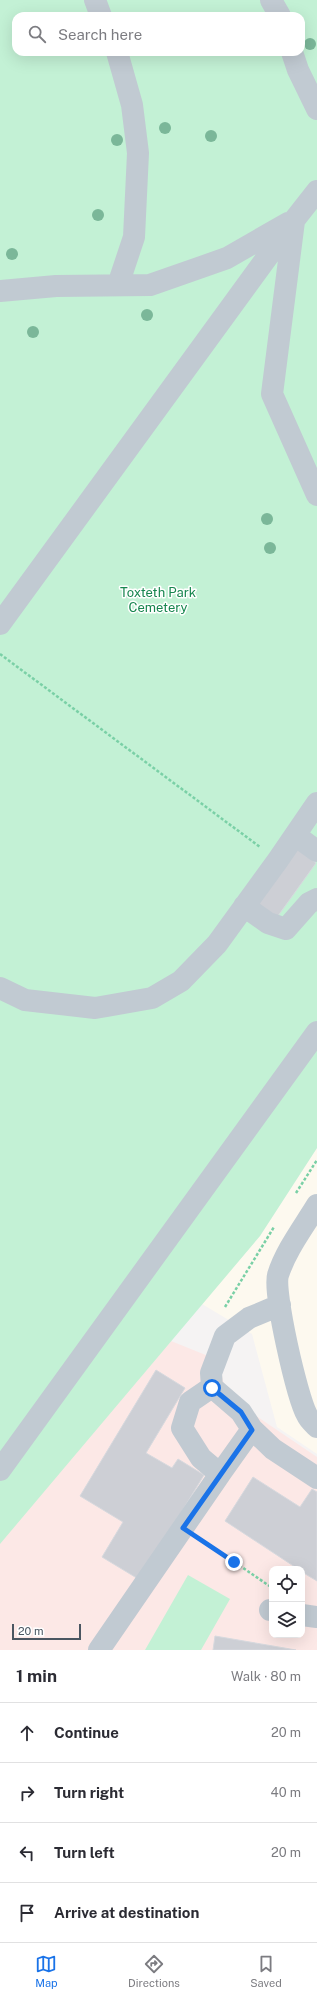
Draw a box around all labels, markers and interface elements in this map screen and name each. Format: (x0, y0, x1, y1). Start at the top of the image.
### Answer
search box (12, 12, 305, 56)
icon: search (26, 23, 48, 45)
text: Search here (58, 26, 142, 43)
park label: Toxteth Park Cemetery (120, 585, 196, 615)
route start (203, 1379, 221, 1397)
route end (225, 1553, 243, 1571)
map controls (269, 1566, 305, 1638)
button: locate (269, 1566, 305, 1602)
button: layers (269, 1602, 305, 1638)
scale bar (12, 1622, 81, 1641)
text: 20 m (18, 1625, 43, 1637)
text: 1 min (16, 1666, 57, 1686)
text: Walk · 80 m (231, 1669, 301, 1684)
icon: ahead (16, 1722, 38, 1744)
text: Continue (54, 1724, 119, 1741)
text: 20 m (271, 1725, 301, 1740)
icon: right (16, 1782, 38, 1804)
text: Turn right (54, 1784, 124, 1801)
text: 40 m (270, 1785, 301, 1800)
icon: left (16, 1842, 38, 1864)
text: Turn left (54, 1844, 115, 1861)
text: 20 m (271, 1845, 301, 1860)
icon: arrive (16, 1902, 38, 1924)
text: Arrive at destination (54, 1904, 199, 1921)
tab: Map (35, 1953, 58, 1989)
tab: Directions (128, 1953, 180, 1989)
tab: Saved (250, 1953, 282, 1989)

